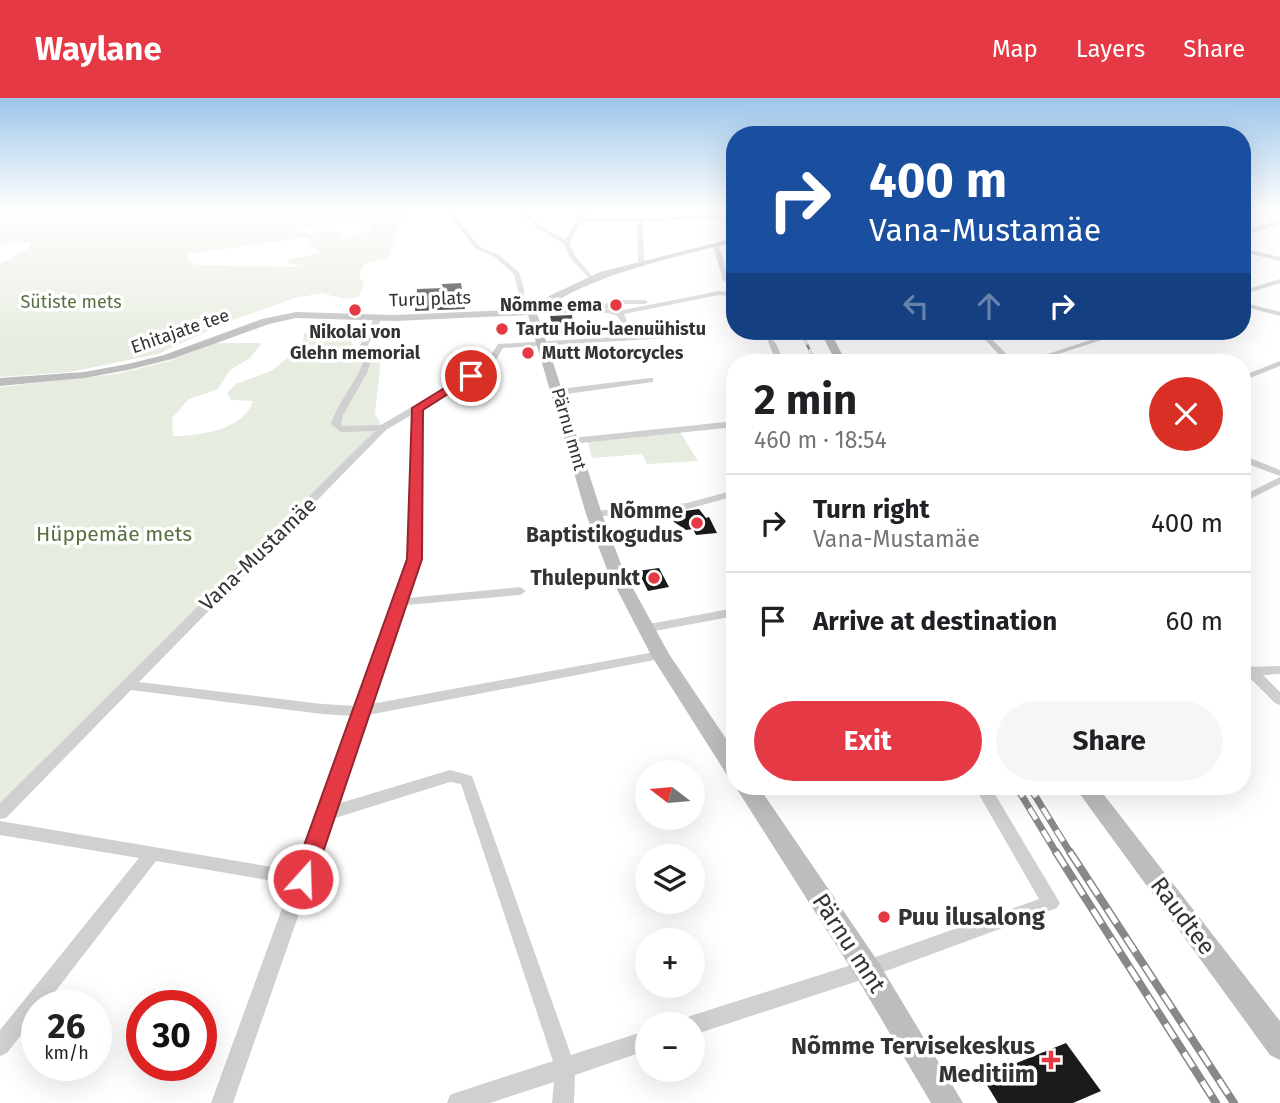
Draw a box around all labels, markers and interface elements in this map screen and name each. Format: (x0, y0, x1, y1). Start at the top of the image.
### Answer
text: Waylane (35, 29, 162, 69)
text: Map (992, 35, 1038, 63)
text: Layers (1076, 35, 1145, 63)
text: Share (1183, 35, 1245, 63)
text: 400 m (869, 151, 1007, 210)
icon: right (754, 154, 845, 245)
text: Vana-Mustamäe (869, 211, 1101, 249)
street label: Turu plats (389, 287, 471, 311)
icon: left (897, 287, 935, 325)
icon: ahead (970, 287, 1008, 325)
icon: right (1043, 287, 1081, 325)
park label: Sütiste mets (20, 291, 122, 313)
place label: Nõmme ema (500, 294, 602, 316)
marker: Nõmme ema (608, 297, 624, 313)
marker: Nikolai von Glehn memorial (347, 302, 363, 318)
street label: Ehitajate tee (128, 304, 232, 358)
place label: Tartu Hoiu-laenuühistu (516, 318, 706, 340)
place label: Nikolai von Glehn memorial (290, 321, 421, 364)
marker: Tartu Hoiu-laenuühistu (494, 321, 510, 337)
place label: Mutt Motorcycles (542, 342, 684, 364)
marker: Mutt Motorcycles (520, 345, 536, 361)
pin (441, 346, 501, 406)
icon: arrive (452, 357, 490, 395)
text: 2 min (754, 375, 857, 425)
button: close (1149, 377, 1223, 451)
street label: Pärnu mnt (547, 385, 591, 473)
text: 460 m · 18:54 (754, 426, 887, 454)
street label: Vana-Mustamäe (194, 492, 322, 616)
text: Turn right (813, 494, 930, 525)
place label: Nõmme Baptistikogudus (526, 498, 683, 548)
icon: right (754, 504, 792, 542)
text: 400 m (1151, 508, 1223, 539)
marker: Nõmme Baptistikogudus (689, 515, 705, 531)
park label: Hüppemäe mets (36, 521, 192, 547)
text: Vana-Mustamäe (813, 525, 980, 553)
place label: Thulepunkt (530, 565, 641, 591)
marker: Thulepunkt (646, 570, 662, 586)
icon: arrive (754, 602, 792, 640)
text: Arrive at destination (813, 606, 1057, 637)
text: 60 m (1165, 606, 1223, 637)
button: Exit (754, 701, 982, 781)
button: Share (996, 701, 1223, 781)
north arrow (635, 760, 705, 830)
map controls (635, 760, 705, 1082)
position arrow (266, 842, 340, 916)
button: layers (635, 844, 705, 914)
street label: Raudtee (1145, 872, 1221, 960)
street label: Pärnu mnt (807, 888, 892, 998)
place label: Puu ilusalong (898, 903, 1046, 931)
marker: Puu ilusalong (876, 909, 892, 925)
button: + (635, 928, 705, 998)
speed limit sign: 30 (126, 990, 217, 1081)
text: 26 (48, 1005, 85, 1047)
button: − (635, 1012, 705, 1082)
place label: Nõmme Tervisekeskus Meditiim (791, 1032, 1035, 1088)
text: km/h (44, 1042, 89, 1064)
marker: Nõmme Tervisekeskus Meditiim (1041, 1050, 1061, 1070)

